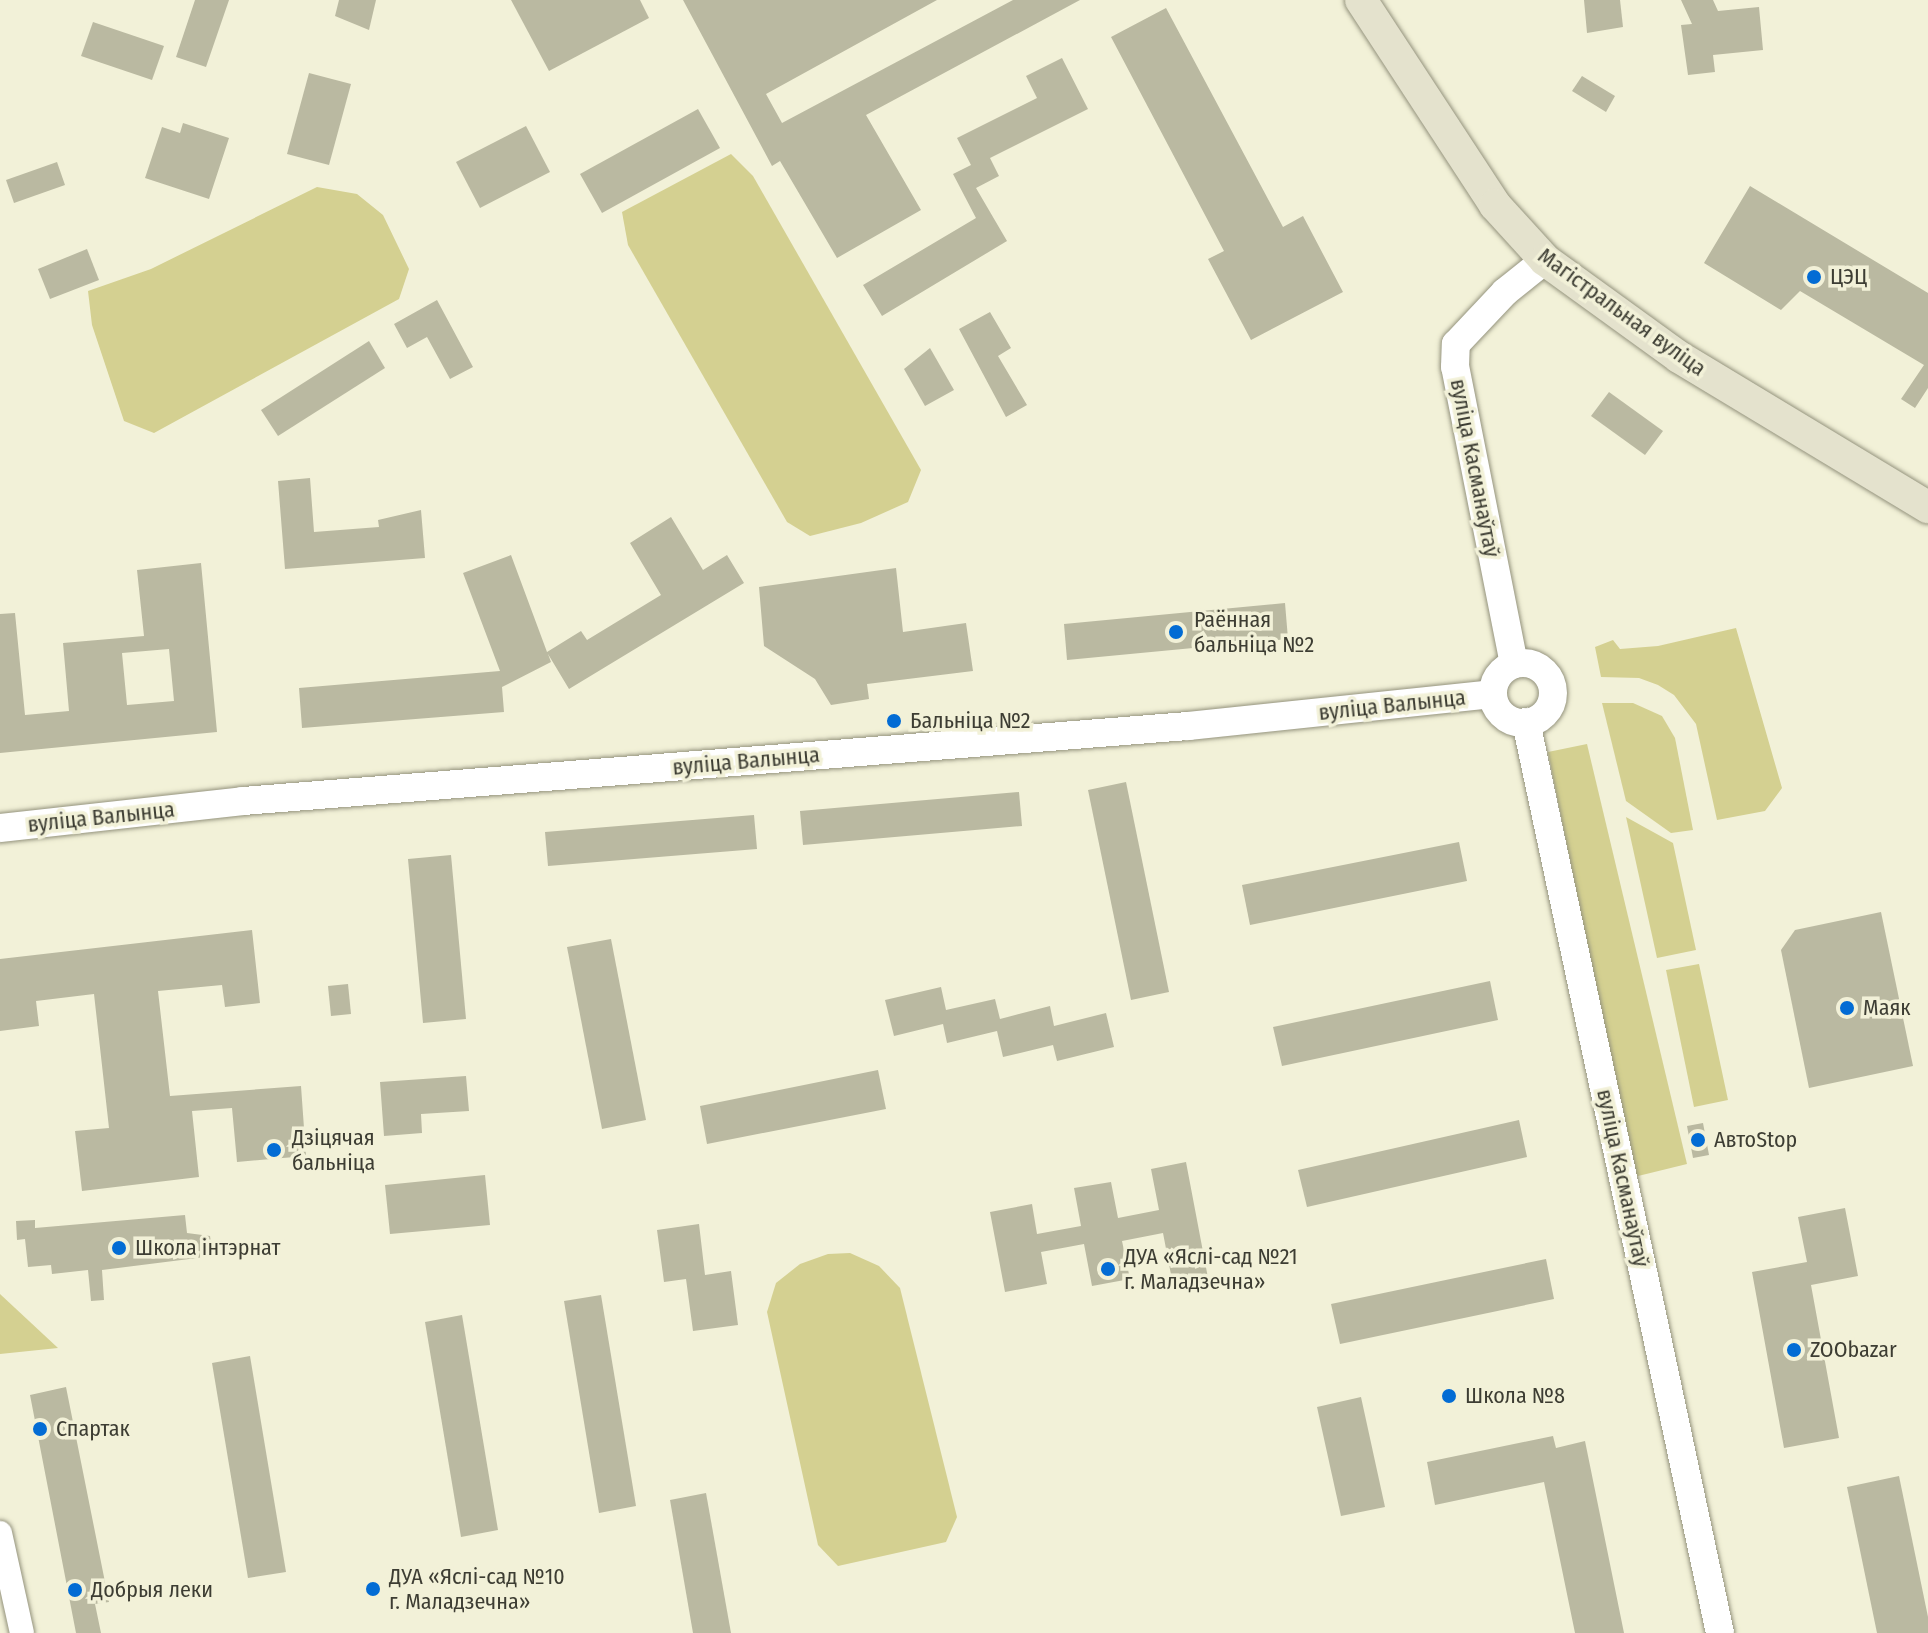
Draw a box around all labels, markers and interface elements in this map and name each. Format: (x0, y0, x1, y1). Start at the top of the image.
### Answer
street label: Магістральная вуліца (1533, 242, 1711, 382)
place label: ЦЭЦ (1830, 264, 1867, 290)
marker: ЦЭЦ (1805, 268, 1823, 286)
street label: вуліца Касманаўтаў (1445, 377, 1505, 559)
place label: Раённая бальніца №2 (1194, 606, 1314, 658)
marker: Раённая бальніца №2 (1165, 621, 1187, 643)
street label: вуліца Валынца (1317, 684, 1467, 726)
place label: Бальніца №2 (910, 708, 1031, 734)
marker: Бальніца №2 (885, 712, 903, 730)
street label: вуліца Валынца (671, 741, 821, 781)
street label: вуліца Валынца (26, 796, 176, 838)
place label: Маяк (1863, 995, 1911, 1021)
marker: Маяк (1838, 999, 1856, 1017)
street label: вуліца Касманаўтаў (1591, 1087, 1655, 1269)
place label: Дзіцячая бальніца (292, 1124, 375, 1176)
place label: АвтоStop (1714, 1127, 1797, 1153)
marker: АвтоStop (1689, 1131, 1707, 1149)
marker: Дзіцячая бальніца (263, 1139, 285, 1161)
place label: Школа інтэрнат (135, 1235, 280, 1261)
marker: Школа інтэрнат (110, 1239, 128, 1257)
place label: ДУА «Яслі-сад №21 г. Маладзечна» (1124, 1243, 1297, 1294)
marker: ДУА «Яслі-сад №21 г. Маладзечна» (1099, 1260, 1117, 1278)
place label: ZOObazar (1810, 1337, 1897, 1363)
marker: ZOObazar (1785, 1341, 1803, 1359)
place label: Школа №8 (1465, 1383, 1565, 1409)
marker: Школа №8 (1440, 1387, 1458, 1405)
place label: Спартак (56, 1416, 130, 1442)
marker: Спартак (31, 1420, 49, 1438)
place label: ДУА «Яслі-сад №10 г. Маладзечна» (389, 1563, 565, 1614)
place label: Добрыя леки (91, 1577, 213, 1603)
marker: ДУА «Яслі-сад №10 г. Маладзечна» (364, 1580, 382, 1598)
marker: Добрыя леки (66, 1581, 84, 1599)

